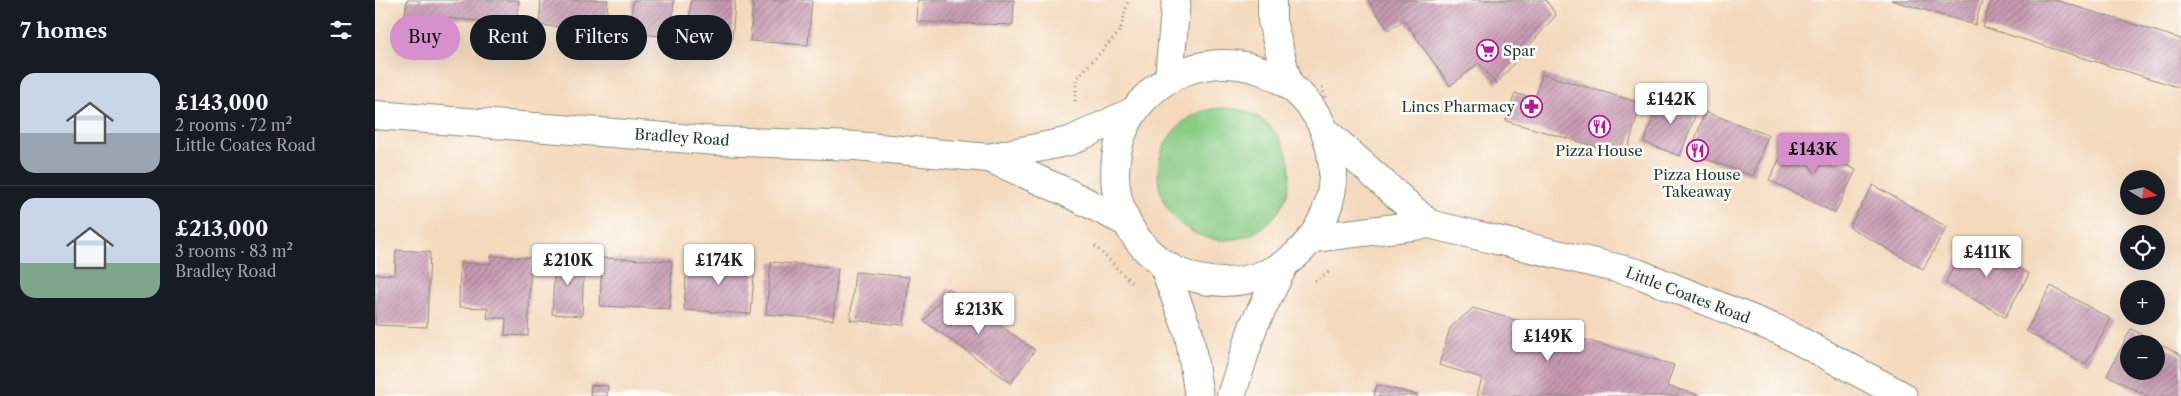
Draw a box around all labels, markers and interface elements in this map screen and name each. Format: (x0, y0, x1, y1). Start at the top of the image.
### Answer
chip: Buy (390, 15, 460, 60)
chip: Rent (470, 15, 546, 60)
chip: Filters (556, 15, 647, 60)
chip: New (657, 15, 732, 60)
icon: filters (327, 16, 355, 44)
text: 7 homes (20, 18, 107, 43)
supermarket icon: Spar (1475, 38, 1499, 62)
place label: Spar (1503, 41, 1536, 60)
pin: £142K (1636, 82, 1706, 125)
text: £142K (1646, 89, 1696, 109)
text: £143,000 (175, 90, 269, 115)
icon: home (60, 93, 120, 153)
pharmacy icon: Lincs Pharmacy (1519, 94, 1543, 118)
place label: Lincs Pharmacy (1401, 97, 1516, 116)
text: 2 rooms · 72 m² (175, 115, 292, 135)
restaurant icon: Pizza House (1587, 115, 1611, 139)
street label: Bradley Road (634, 124, 730, 150)
pin: £143K (1778, 132, 1848, 175)
text: Little Coates Road (175, 135, 316, 155)
restaurant icon: Pizza House Takeaway (1685, 139, 1709, 163)
text: £143K (1788, 139, 1838, 159)
place label: Pizza House (1555, 141, 1643, 160)
place label: Pizza House Takeaway (1653, 165, 1741, 201)
north arrow (2120, 170, 2165, 215)
map controls (2120, 170, 2165, 380)
text: £213,000 (175, 216, 269, 241)
icon: home (60, 218, 120, 278)
button: locate (2120, 225, 2165, 270)
pin: £411K (1952, 236, 2022, 278)
text: 3 rooms · 83 m² (175, 241, 293, 261)
text: £411K (1963, 242, 2011, 262)
pin: £210K (533, 244, 603, 286)
pin: £174K (684, 244, 754, 286)
text: £210K (543, 250, 593, 270)
text: £174K (695, 250, 743, 270)
text: Bradley Road (175, 261, 277, 281)
street label: Little Coates Road (1623, 263, 1753, 327)
button: + (2120, 280, 2165, 325)
pin: £213K (944, 292, 1014, 335)
text: £213K (954, 299, 1004, 319)
pin: £149K (1513, 320, 1583, 362)
text: £149K (1523, 326, 1573, 346)
button: − (2120, 335, 2165, 380)

